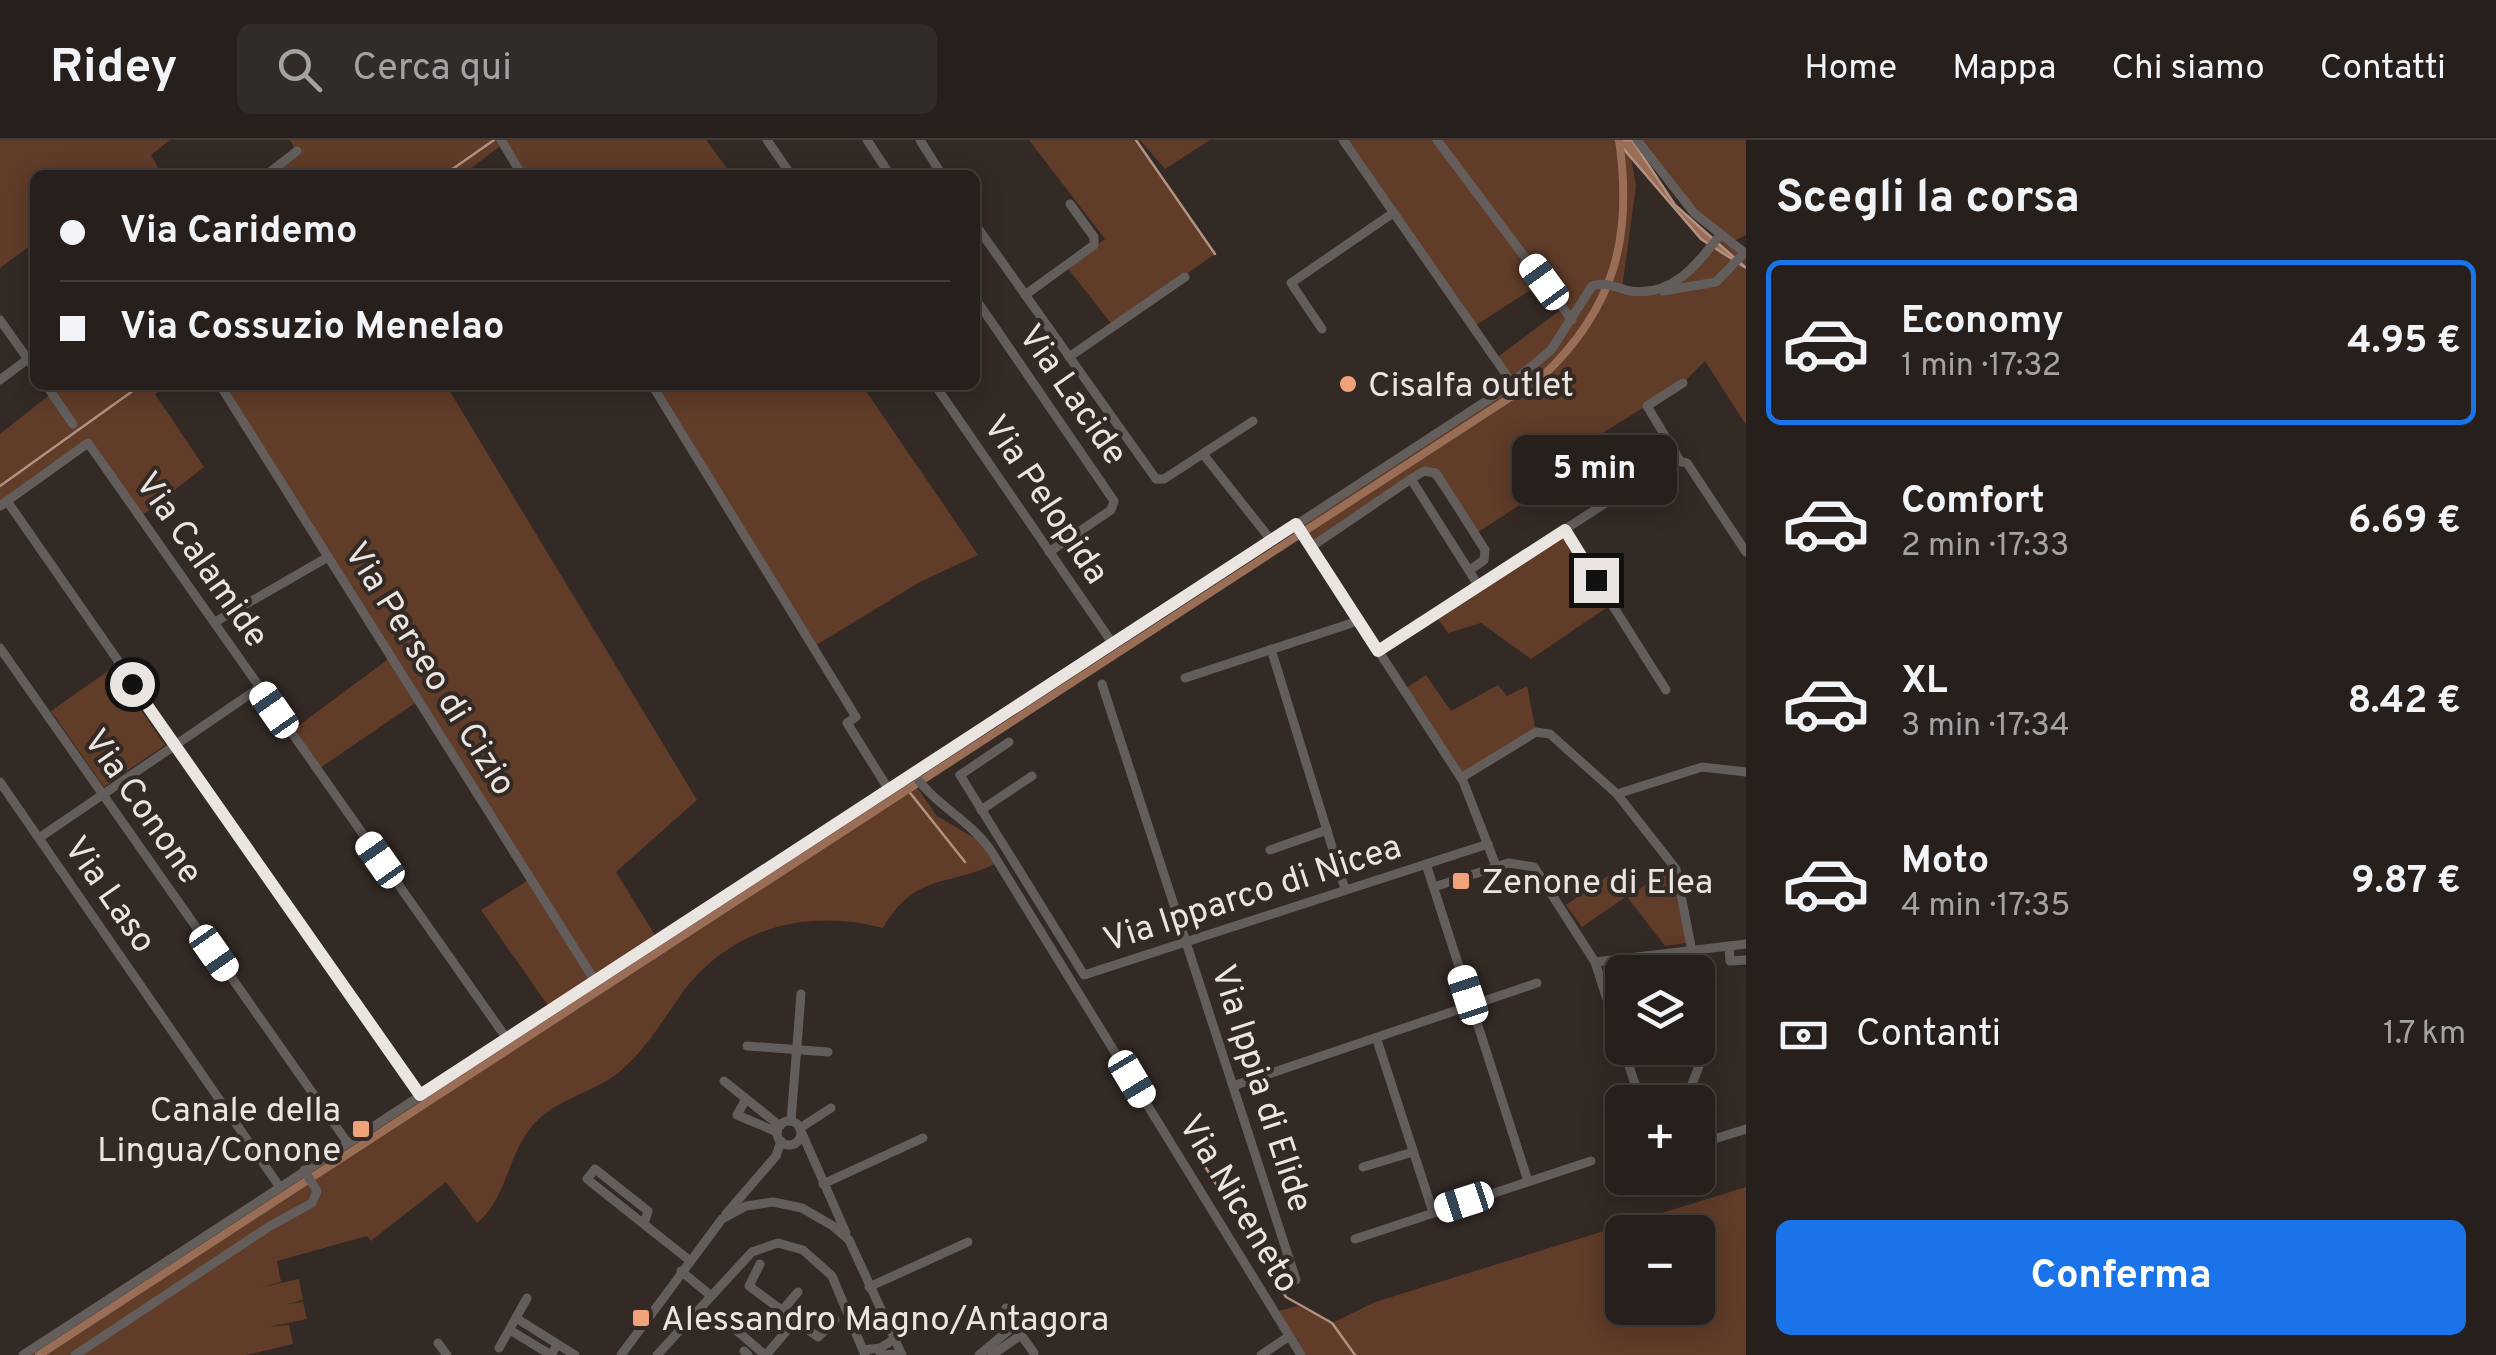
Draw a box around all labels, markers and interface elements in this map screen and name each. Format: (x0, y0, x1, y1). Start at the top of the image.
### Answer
search box (237, 24, 937, 114)
text: Ridey (50, 39, 177, 99)
icon: search (272, 42, 327, 97)
text: Cerca qui (352, 45, 512, 94)
text: Home (1804, 47, 1897, 91)
text: Mappa (1952, 47, 2056, 91)
text: Chi siamo (2111, 47, 2265, 91)
text: Contatti (2320, 47, 2446, 91)
text: Scegli la corsa (1776, 171, 2080, 228)
text: Via Caridemo (120, 208, 358, 257)
car (1514, 249, 1574, 315)
icon: car (1781, 298, 1871, 388)
text: Economy (1901, 298, 2063, 347)
text: Via Cossuzio Menelao (120, 304, 504, 353)
street label: Via Lacide (1007, 317, 1136, 475)
text: 4.95 € (2347, 318, 2461, 367)
text: 1 min · 17:32 (1901, 347, 2061, 387)
place label: Cisalfa outlet (1368, 365, 1574, 409)
marker: Cisalfa outlet (1337, 373, 1359, 395)
street label: Via Pelopida (972, 408, 1117, 594)
callout: 5 min (1514, 435, 1678, 505)
text: 5 min (1553, 450, 1636, 490)
street label: Via Calamide (124, 464, 277, 657)
icon: car (1781, 478, 1871, 568)
text: Comfort (1901, 478, 2045, 527)
text: 6.69 € (2348, 498, 2461, 547)
text: 2 min · 17:33 (1901, 527, 2069, 567)
street label: Via Perseo di Cizio (333, 535, 524, 804)
route end (1574, 558, 1619, 603)
icon: car (1781, 658, 1871, 748)
text: XL (1901, 658, 1948, 707)
route start (110, 662, 155, 707)
car (245, 677, 303, 743)
text: 8.42 € (2347, 678, 2461, 727)
text: 3 min · 17:34 (1901, 707, 2070, 747)
street label: Via Conone (72, 722, 211, 894)
street label: Via Ipparco di Nicea (1098, 826, 1407, 964)
car (351, 827, 409, 893)
street label: Via Laso (53, 829, 164, 962)
icon: car (1781, 838, 1871, 928)
text: Moto (1901, 838, 1989, 887)
text: 9.87 € (2351, 858, 2461, 907)
place label: Zenone di Elea (1481, 862, 1713, 906)
marker: Zenone di Elea (1450, 870, 1472, 892)
text: 4 min · 17:35 (1901, 887, 2070, 927)
car (185, 920, 243, 986)
map controls (1605, 955, 1715, 1325)
button: layers (1605, 955, 1715, 1065)
street label: Via Ippia di Elide (1199, 960, 1321, 1218)
car (1444, 962, 1492, 1028)
icon: cash (1776, 1008, 1831, 1063)
text: Contanti (1856, 1011, 2001, 1060)
text: 1.7 km (2383, 1015, 2466, 1055)
car (1104, 1046, 1160, 1112)
button: + (1605, 1085, 1715, 1195)
place label: Canale della Lingua/Conone (97, 1090, 341, 1174)
street label: Via Niceneto (1167, 1107, 1308, 1302)
marker: Canale della Lingua/Conone (350, 1118, 372, 1140)
car (1431, 1178, 1497, 1226)
button: − (1605, 1215, 1715, 1325)
button: Conferma (1776, 1220, 2466, 1335)
place label: Alessandro Magno/Antagora (661, 1299, 1109, 1343)
marker: Alessandro Magno/Antagora (630, 1307, 652, 1329)

